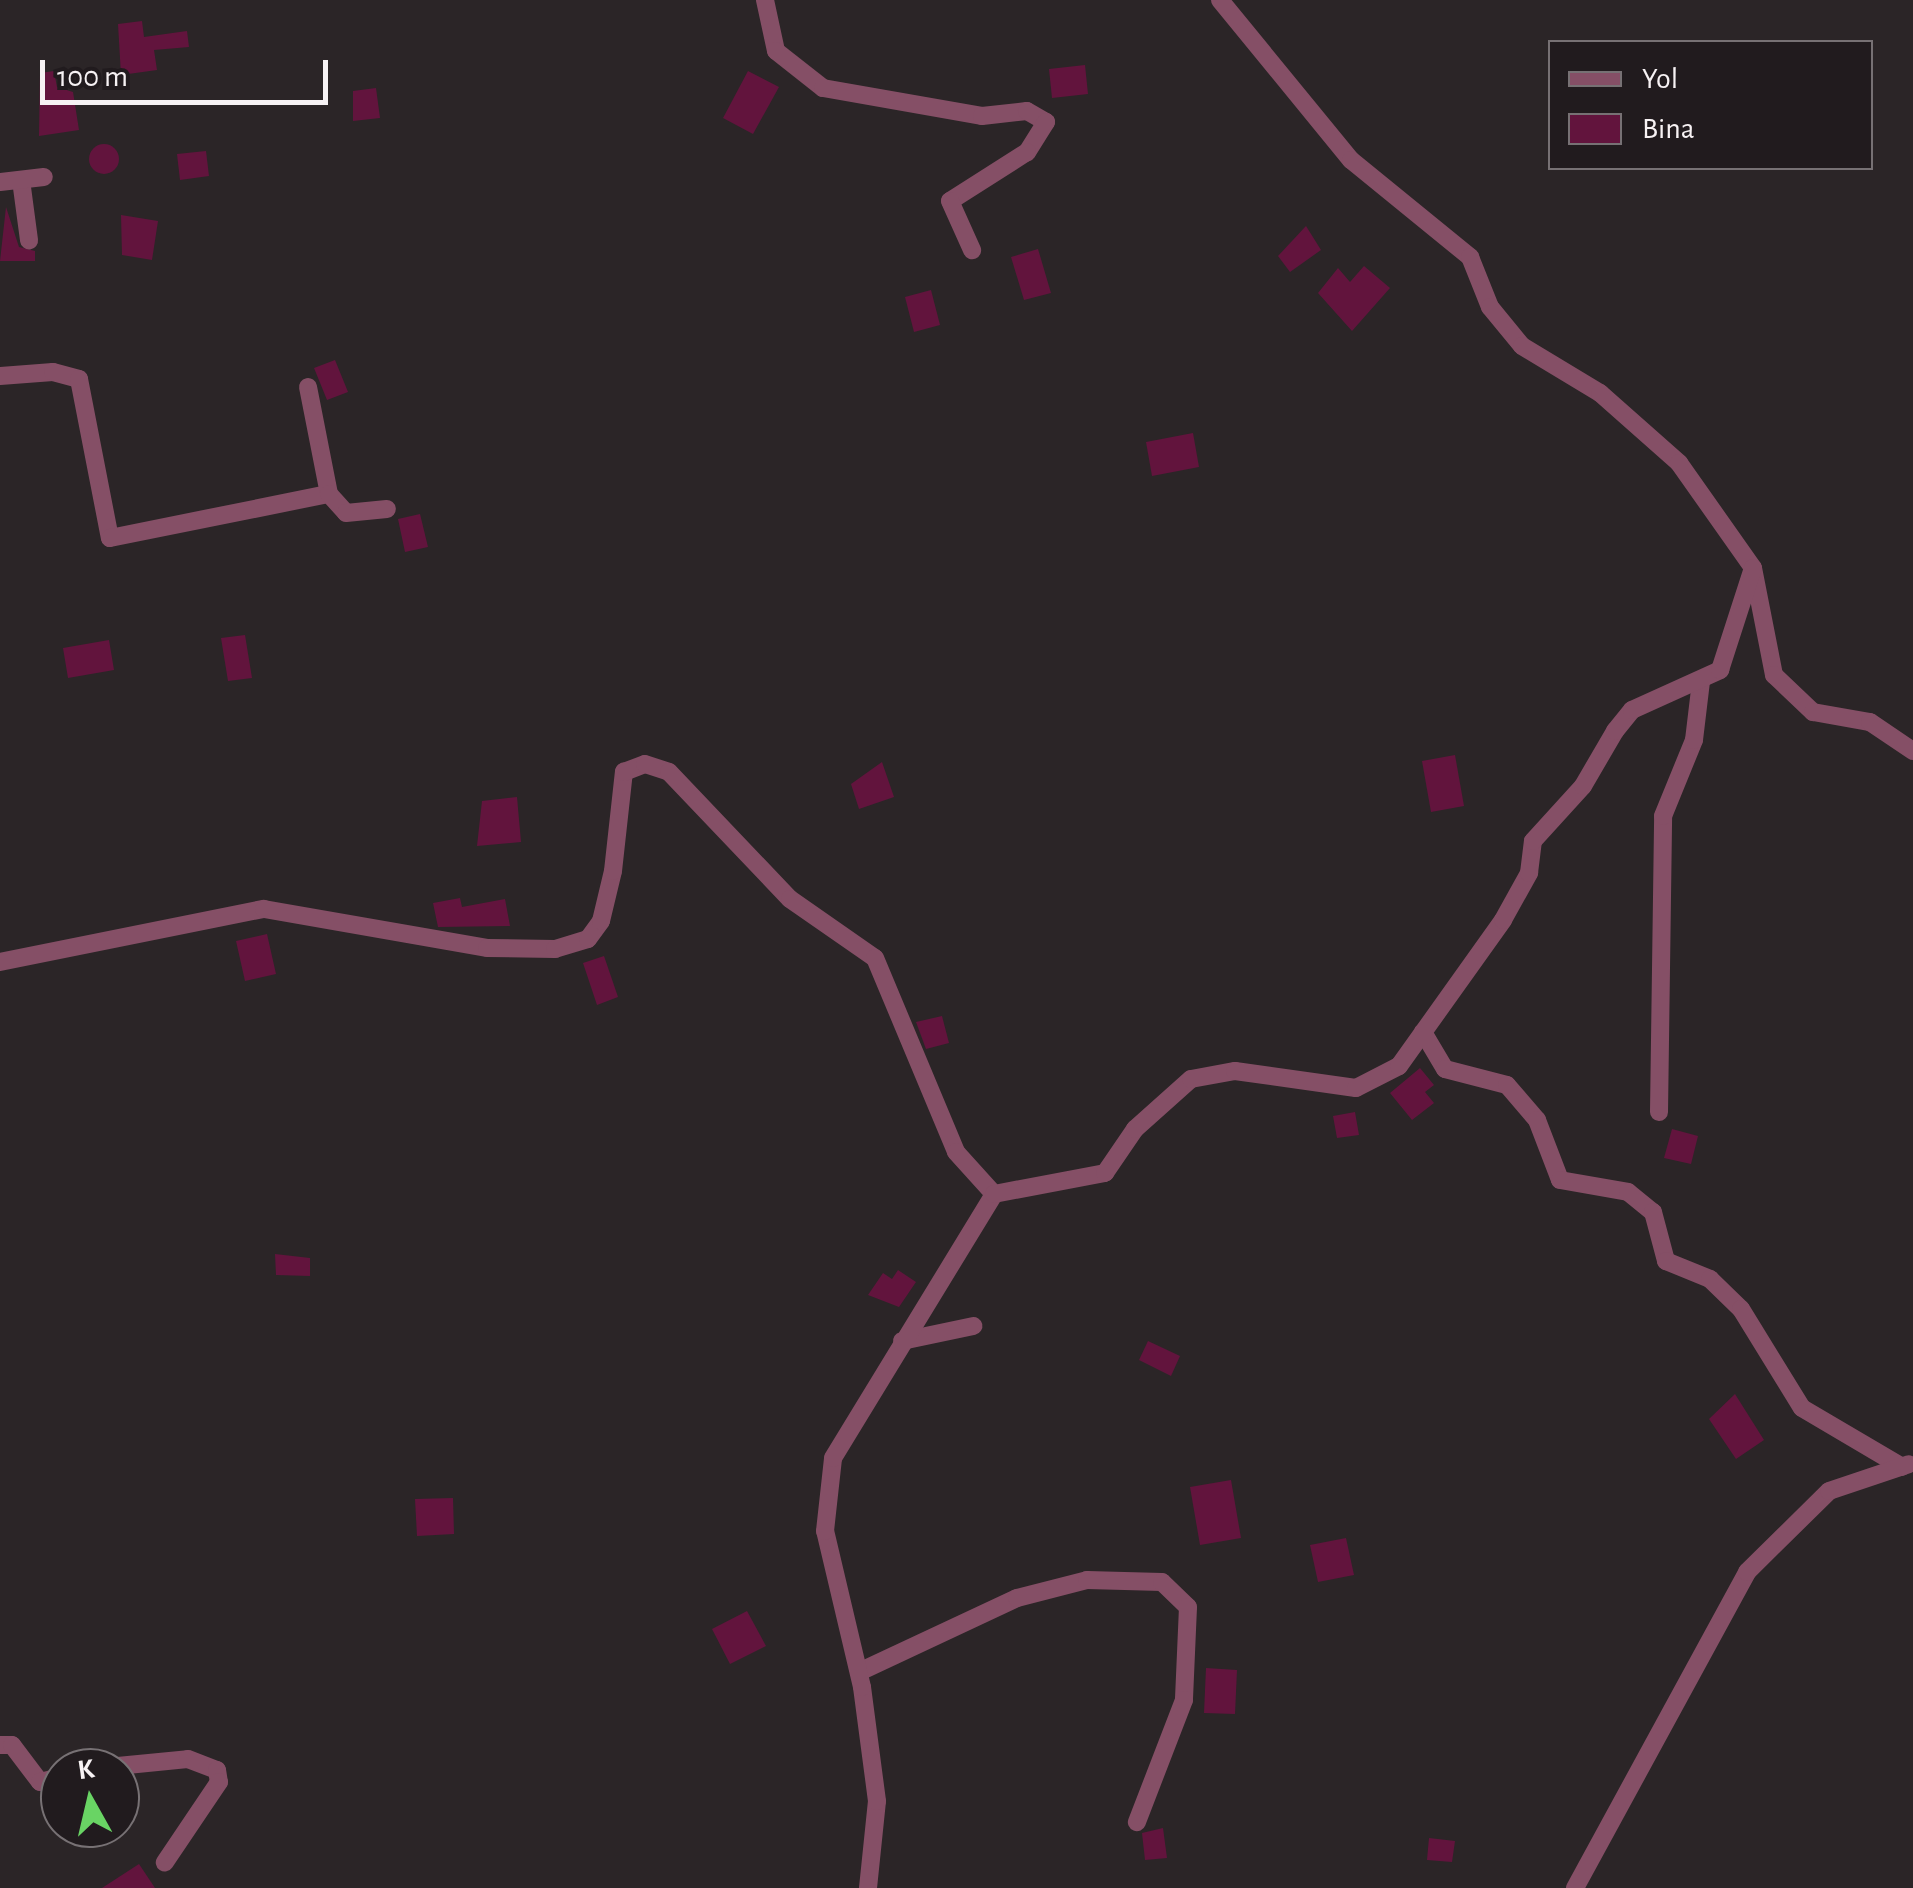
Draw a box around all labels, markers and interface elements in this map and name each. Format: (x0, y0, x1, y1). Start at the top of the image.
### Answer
scale bar (45, 40, 332, 102)
legend (1548, 40, 1873, 170)
text: 100 m (57, 62, 128, 92)
text: Yol (1642, 64, 1678, 94)
text: Bina (1642, 114, 1695, 144)
north arrow (40, 1748, 140, 1848)
text: K (76, 1755, 96, 1785)

